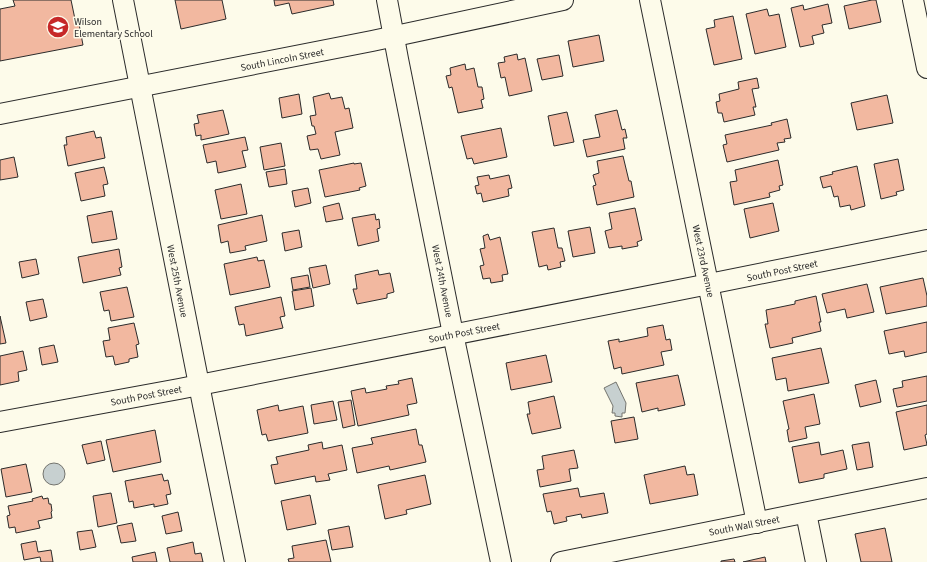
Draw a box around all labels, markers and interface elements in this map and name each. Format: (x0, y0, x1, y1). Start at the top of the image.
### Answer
school or university icon: Wilson Elementary School (45, 14, 71, 40)
place label: Wilson Elementary School (74, 15, 153, 41)
street label: South Lincoln Street (239, 45, 326, 75)
street label: West 23rd Avenue (688, 224, 718, 299)
street label: West 25th Avenue (163, 244, 191, 319)
street label: West 24th Avenue (428, 244, 456, 319)
street label: South Post Street (745, 256, 820, 285)
street label: South Post Street (427, 319, 502, 347)
street label: South Post Street (109, 382, 184, 410)
street label: South Wall Street (708, 512, 781, 540)

